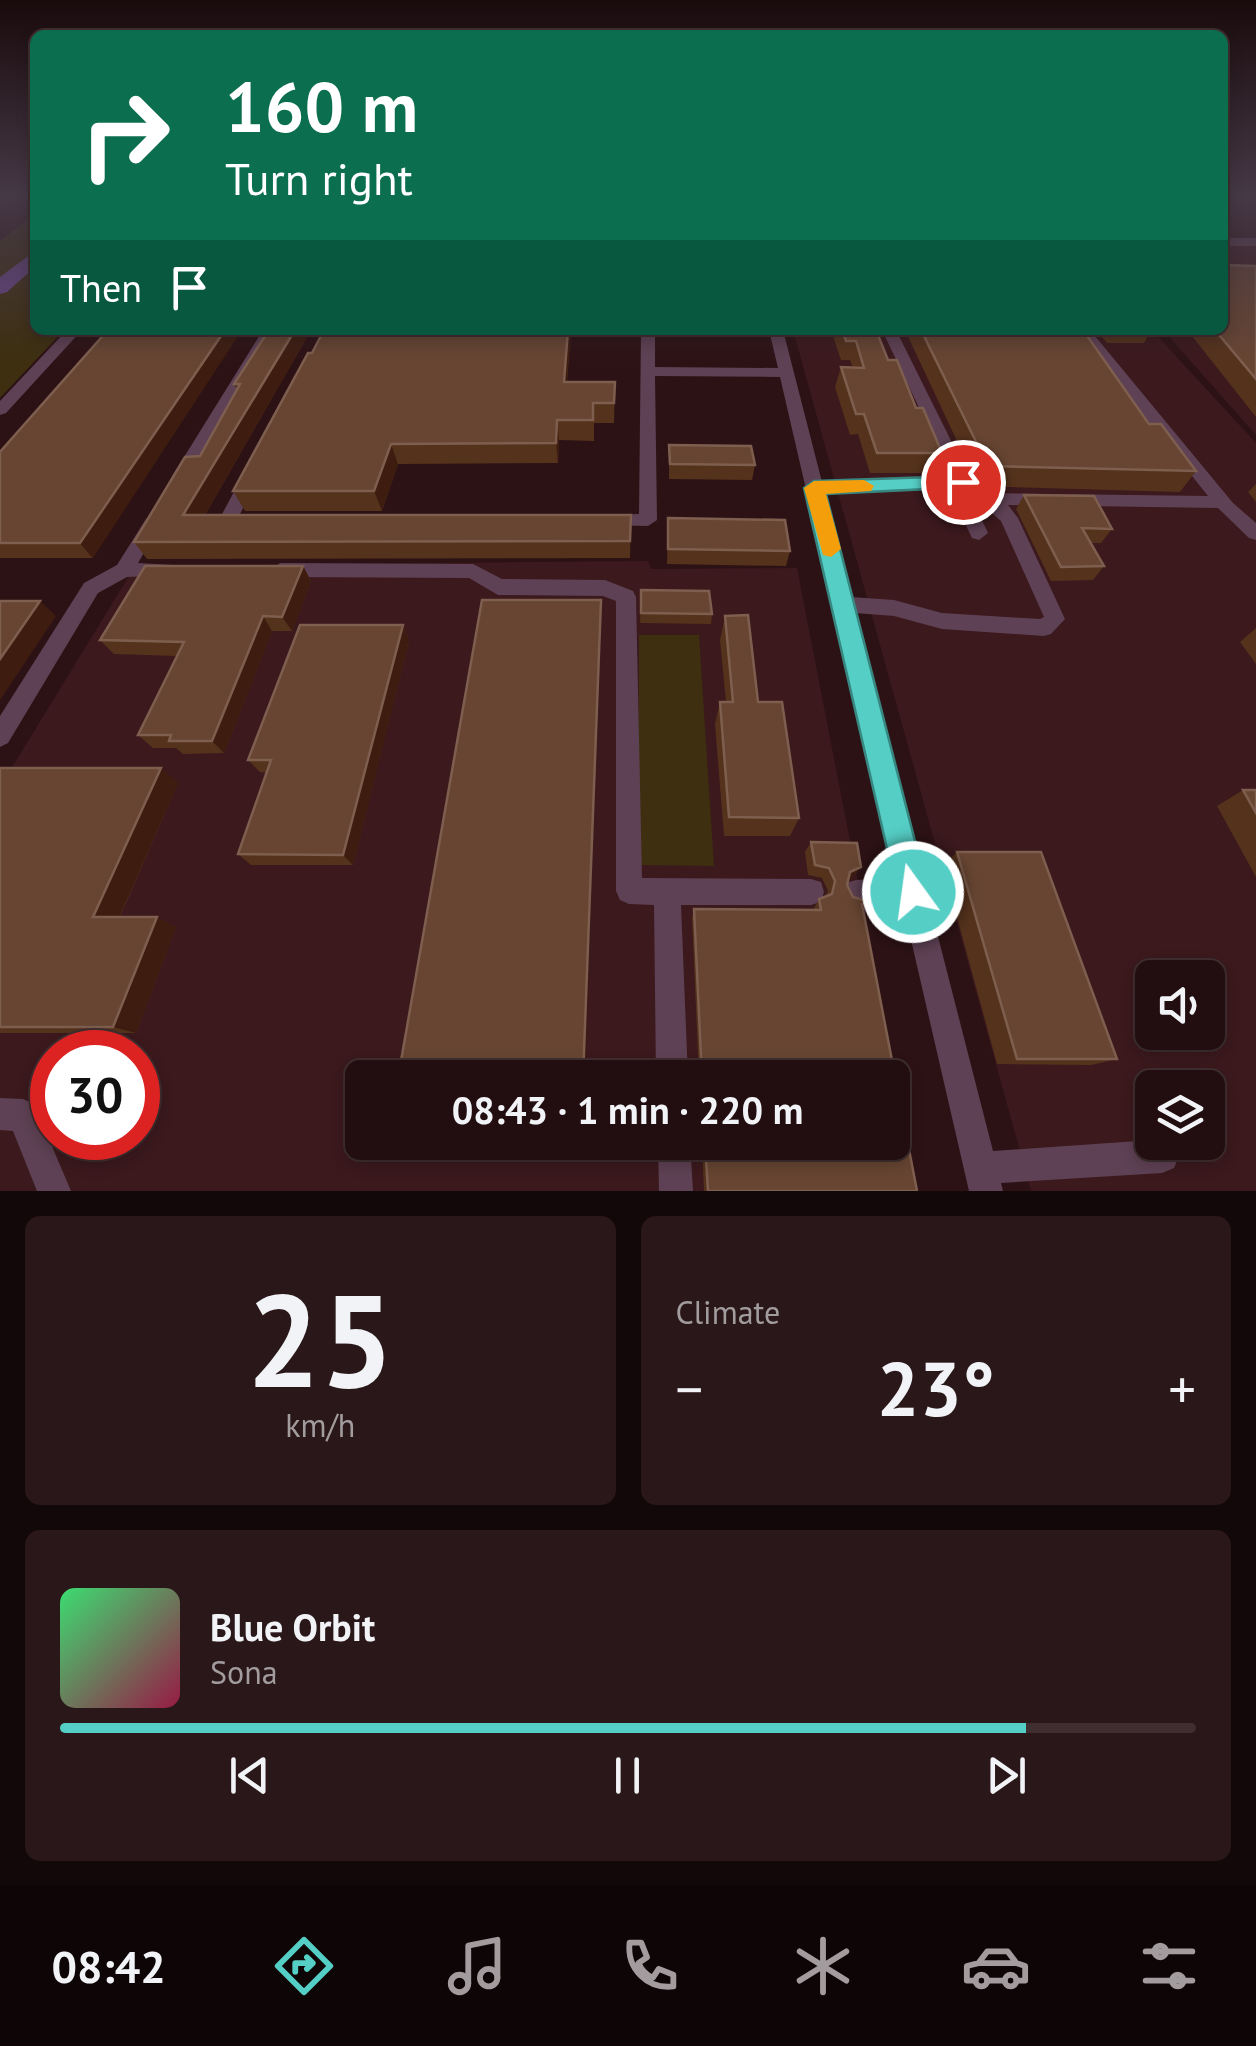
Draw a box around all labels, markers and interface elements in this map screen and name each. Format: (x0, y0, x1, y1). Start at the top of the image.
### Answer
text: 160 m (225, 61, 418, 151)
icon: right (60, 70, 190, 200)
text: Turn right (225, 149, 413, 207)
icon: arrive (162, 260, 217, 315)
text: Then (60, 263, 142, 312)
pin (921, 440, 1006, 525)
icon: arrive (936, 455, 991, 510)
position arrow (861, 840, 965, 944)
map controls (1135, 960, 1225, 1160)
button: sound (1135, 960, 1225, 1050)
speed limit sign: 30 (30, 1030, 160, 1160)
button: layers (1135, 1070, 1225, 1160)
text: 08:43 · 1 min · 220 m (452, 1085, 803, 1134)
text: 25 (247, 1255, 394, 1423)
text: Climate (676, 1291, 780, 1333)
text: 23° (877, 1340, 995, 1437)
text: − (676, 1353, 703, 1424)
text: + (1168, 1353, 1196, 1424)
text: km/h (285, 1404, 355, 1446)
text: Blue Orbit (210, 1602, 375, 1651)
text: Sona (210, 1651, 278, 1693)
icon: previous (222, 1748, 277, 1803)
icon: pause (600, 1748, 655, 1803)
icon: next (979, 1748, 1034, 1803)
icon: directions (269, 1931, 339, 2001)
icon: music (442, 1931, 512, 2001)
icon: phone (615, 1931, 685, 2001)
icon: climate (788, 1931, 858, 2001)
icon: car (961, 1931, 1031, 2001)
icon: filters (1134, 1931, 1204, 2001)
text: 08:42 (52, 1937, 166, 1995)

